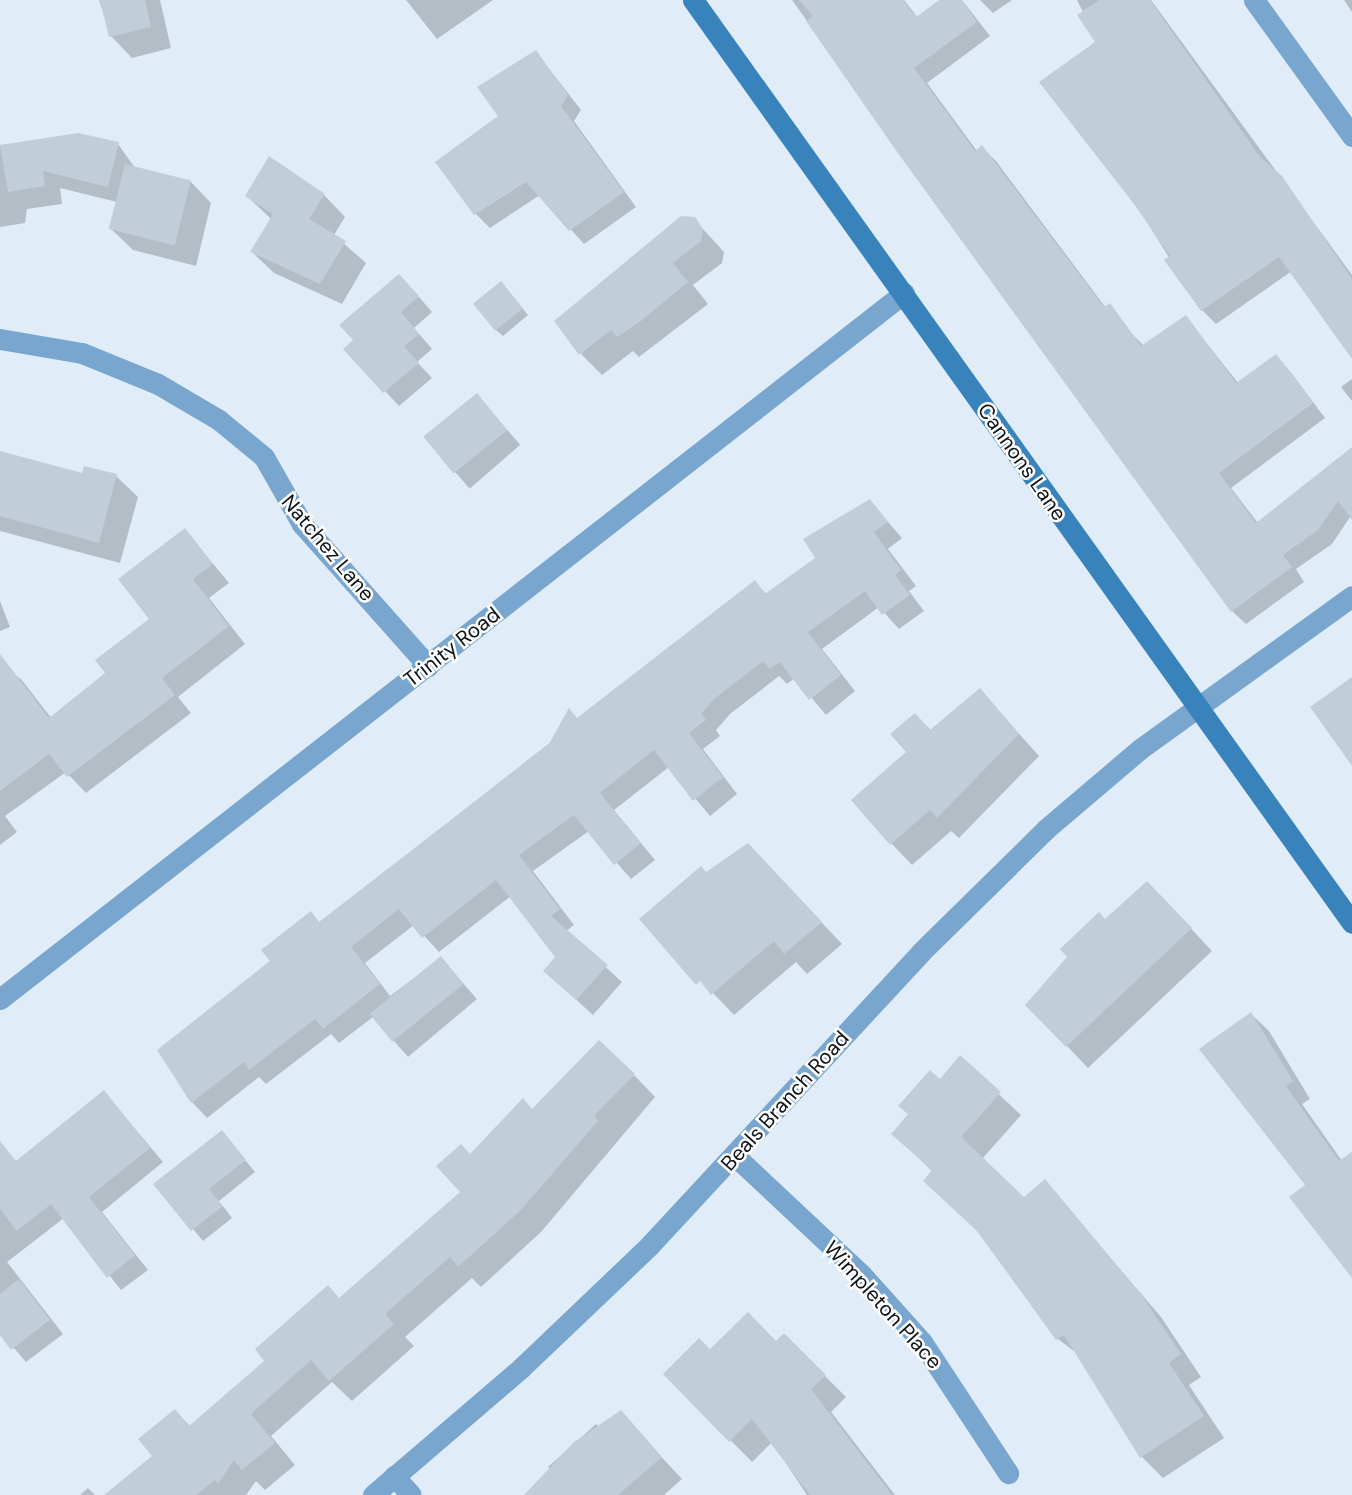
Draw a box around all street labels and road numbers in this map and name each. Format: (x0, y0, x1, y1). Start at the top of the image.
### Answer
street label: Cannons Lane (972, 398, 1072, 526)
street label: Natchez Lane (276, 490, 380, 606)
street label: Trinity Road (399, 602, 505, 692)
street label: Beals Branch Road (716, 1026, 854, 1176)
street label: Wimpleton Place (819, 1236, 947, 1374)

